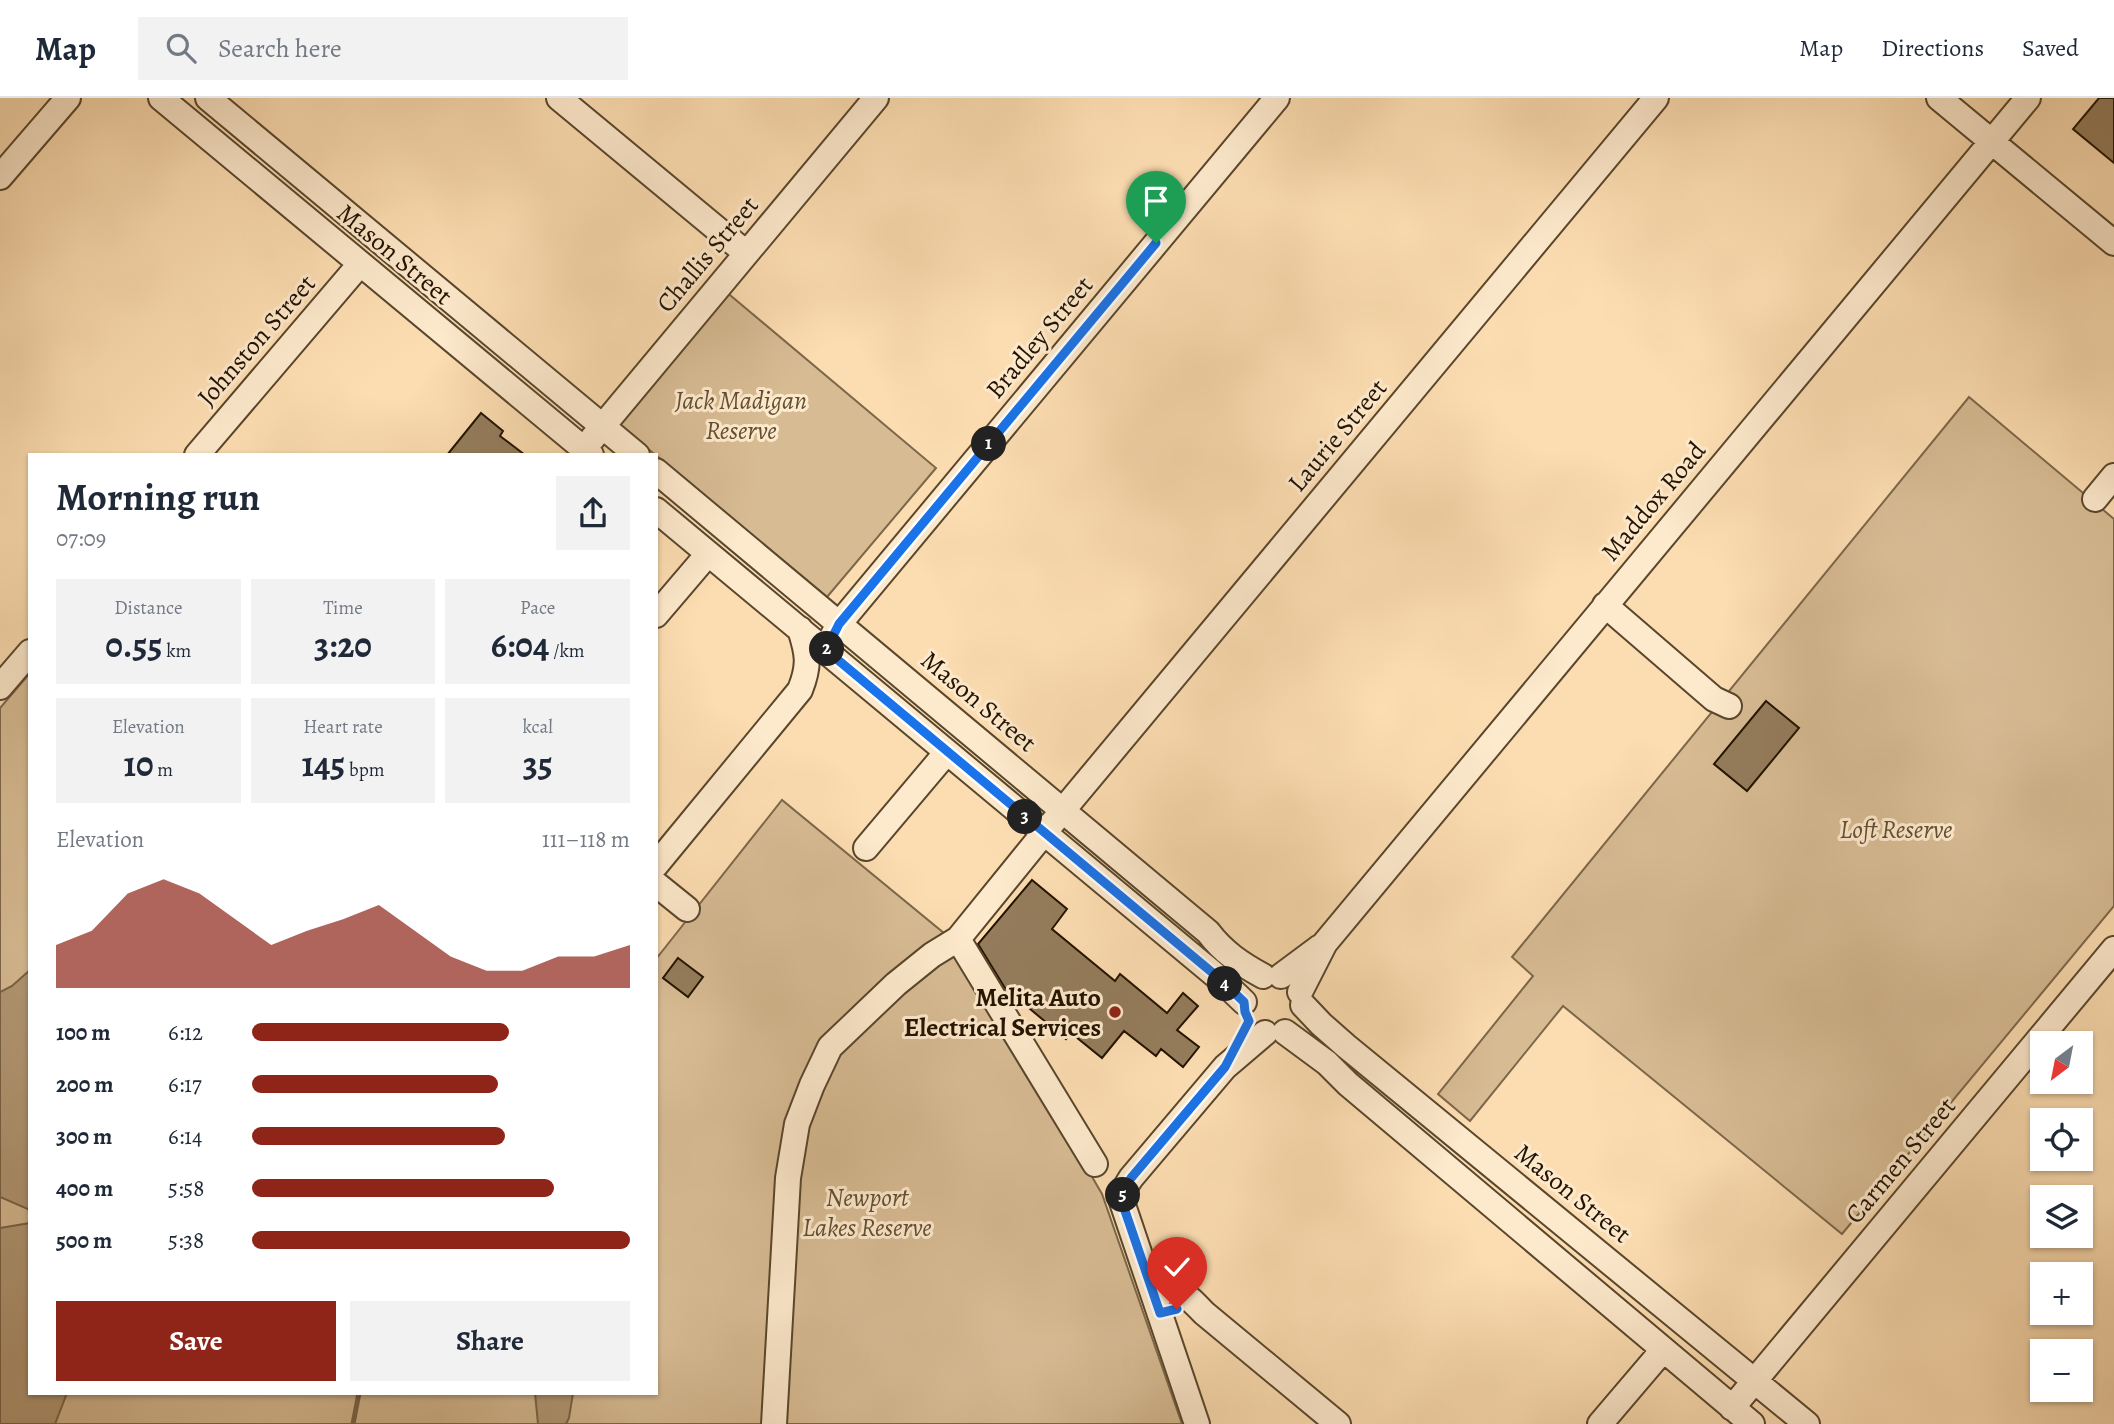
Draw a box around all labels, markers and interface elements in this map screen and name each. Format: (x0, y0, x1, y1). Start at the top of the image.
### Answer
search box (138, 17, 628, 80)
text: Map (35, 26, 96, 71)
icon: search (162, 29, 200, 67)
text: Search here (218, 31, 342, 66)
text: Map (1799, 32, 1843, 64)
text: Directions (1881, 32, 1984, 64)
text: Saved (2022, 32, 2079, 64)
pin (1126, 171, 1186, 243)
icon: arrive (1137, 182, 1175, 220)
street label: Challis Street (648, 188, 767, 320)
street label: Mason Street (330, 196, 460, 313)
street label: Johnston Street (189, 267, 324, 414)
street label: Bradley Street (978, 268, 1101, 406)
street label: Laurie Street (1280, 371, 1395, 499)
park label: Jack Madigan Reserve (674, 383, 807, 448)
pin: 1 (972, 426, 1006, 462)
text: 1 (985, 430, 992, 456)
street label: Maddox Road (1593, 434, 1714, 568)
text: Morning run (56, 471, 260, 523)
button: share (556, 476, 630, 550)
text: 07:09 (56, 523, 106, 554)
text: Distance (114, 595, 182, 621)
text: Time (323, 595, 363, 621)
text: Pace (520, 595, 555, 621)
text: 0.55 (105, 621, 162, 669)
text: 3:20 (314, 621, 372, 669)
text: 6:04 (491, 621, 549, 669)
pin: 2 (810, 632, 844, 666)
text: 2 (822, 635, 831, 661)
text: km (162, 638, 191, 664)
text: /km (549, 638, 585, 664)
street label: Mason Street (914, 643, 1044, 760)
text: Elevation (112, 714, 185, 740)
text: Heart rate (303, 714, 383, 740)
text: kcal (522, 714, 553, 740)
text: 10 (123, 740, 154, 788)
text: 145 (301, 740, 345, 788)
text: 35 (523, 740, 553, 788)
text: m (154, 757, 173, 783)
text: bpm (345, 757, 385, 783)
pin: 3 (1007, 800, 1042, 834)
text: 3 (1020, 803, 1029, 829)
park label: Loft Reserve (1840, 812, 1952, 847)
text: Elevation (56, 824, 144, 855)
text: 111–118 m (542, 824, 630, 855)
pin: 4 (1208, 966, 1242, 1001)
text: 4 (1220, 970, 1229, 996)
place label: Melita Auto Electrical Services (904, 980, 1101, 1045)
marker: Melita Auto Electrical Services (1107, 1004, 1123, 1020)
text: 100 m (56, 1017, 111, 1048)
text: 6:12 (168, 1017, 203, 1048)
north arrow (2030, 1031, 2093, 1094)
map controls (2030, 1031, 2093, 1402)
text: 200 m (56, 1069, 114, 1100)
text: 6:17 (168, 1069, 202, 1100)
street label: Carmen Street (1837, 1089, 1964, 1231)
button: locate (2030, 1108, 2093, 1171)
text: 300 m (56, 1121, 112, 1152)
text: 6:14 (168, 1121, 202, 1152)
street label: Mason Street (1507, 1136, 1639, 1251)
text: 400 m (56, 1173, 113, 1204)
text: 5:58 (168, 1173, 204, 1204)
pin: 5 (1106, 1178, 1140, 1212)
park label: Newport Lakes Reserve (802, 1180, 932, 1245)
text: 5 (1118, 1181, 1127, 1207)
button: layers (2030, 1185, 2093, 1248)
text: 500 m (56, 1225, 112, 1256)
text: 5:38 (168, 1225, 204, 1256)
pin (1147, 1237, 1207, 1309)
icon: check (1158, 1248, 1196, 1286)
button: + (2030, 1262, 2093, 1325)
button: Save (56, 1301, 336, 1381)
button: Share (350, 1301, 630, 1381)
button: − (2030, 1339, 2093, 1402)

